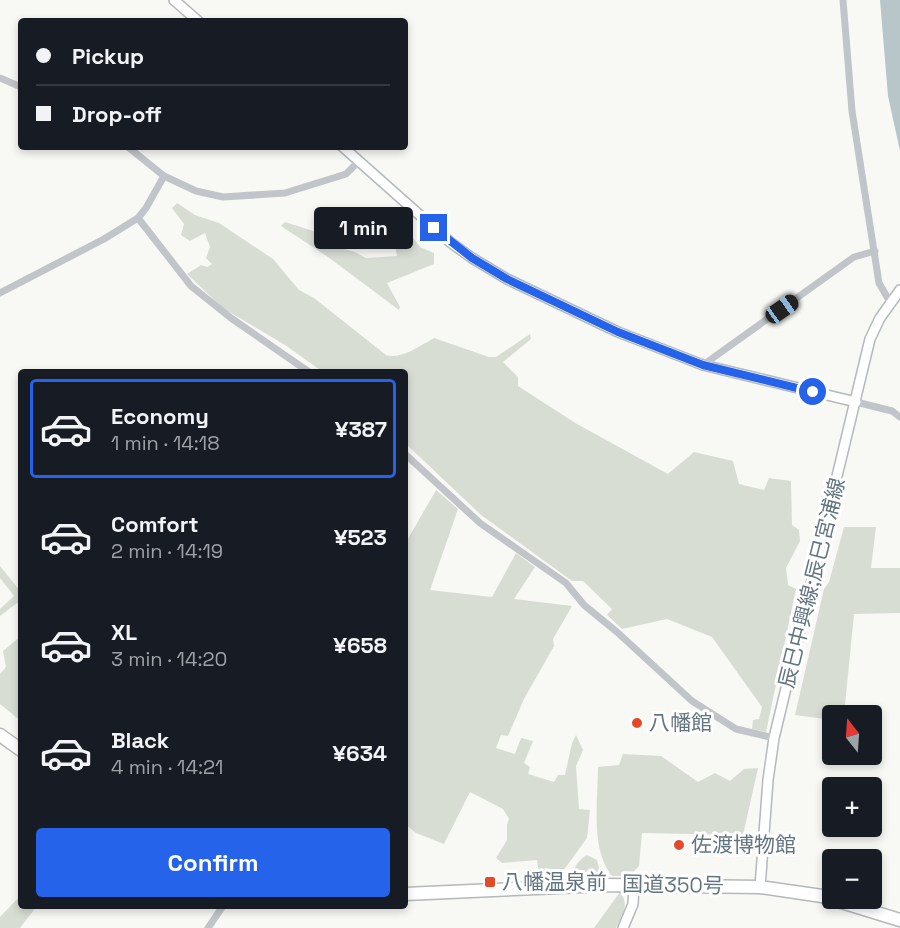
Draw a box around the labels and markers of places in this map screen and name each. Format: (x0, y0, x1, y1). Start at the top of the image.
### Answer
place label: 八幡館 (649, 709, 712, 736)
marker: 八幡館 (630, 716, 644, 730)
place label: 佐渡博物館 (691, 831, 796, 858)
marker: 佐渡博物館 (672, 838, 686, 852)
place label: 八幡温泉前 (502, 868, 607, 895)
marker: 八幡温泉前 (483, 875, 497, 889)

